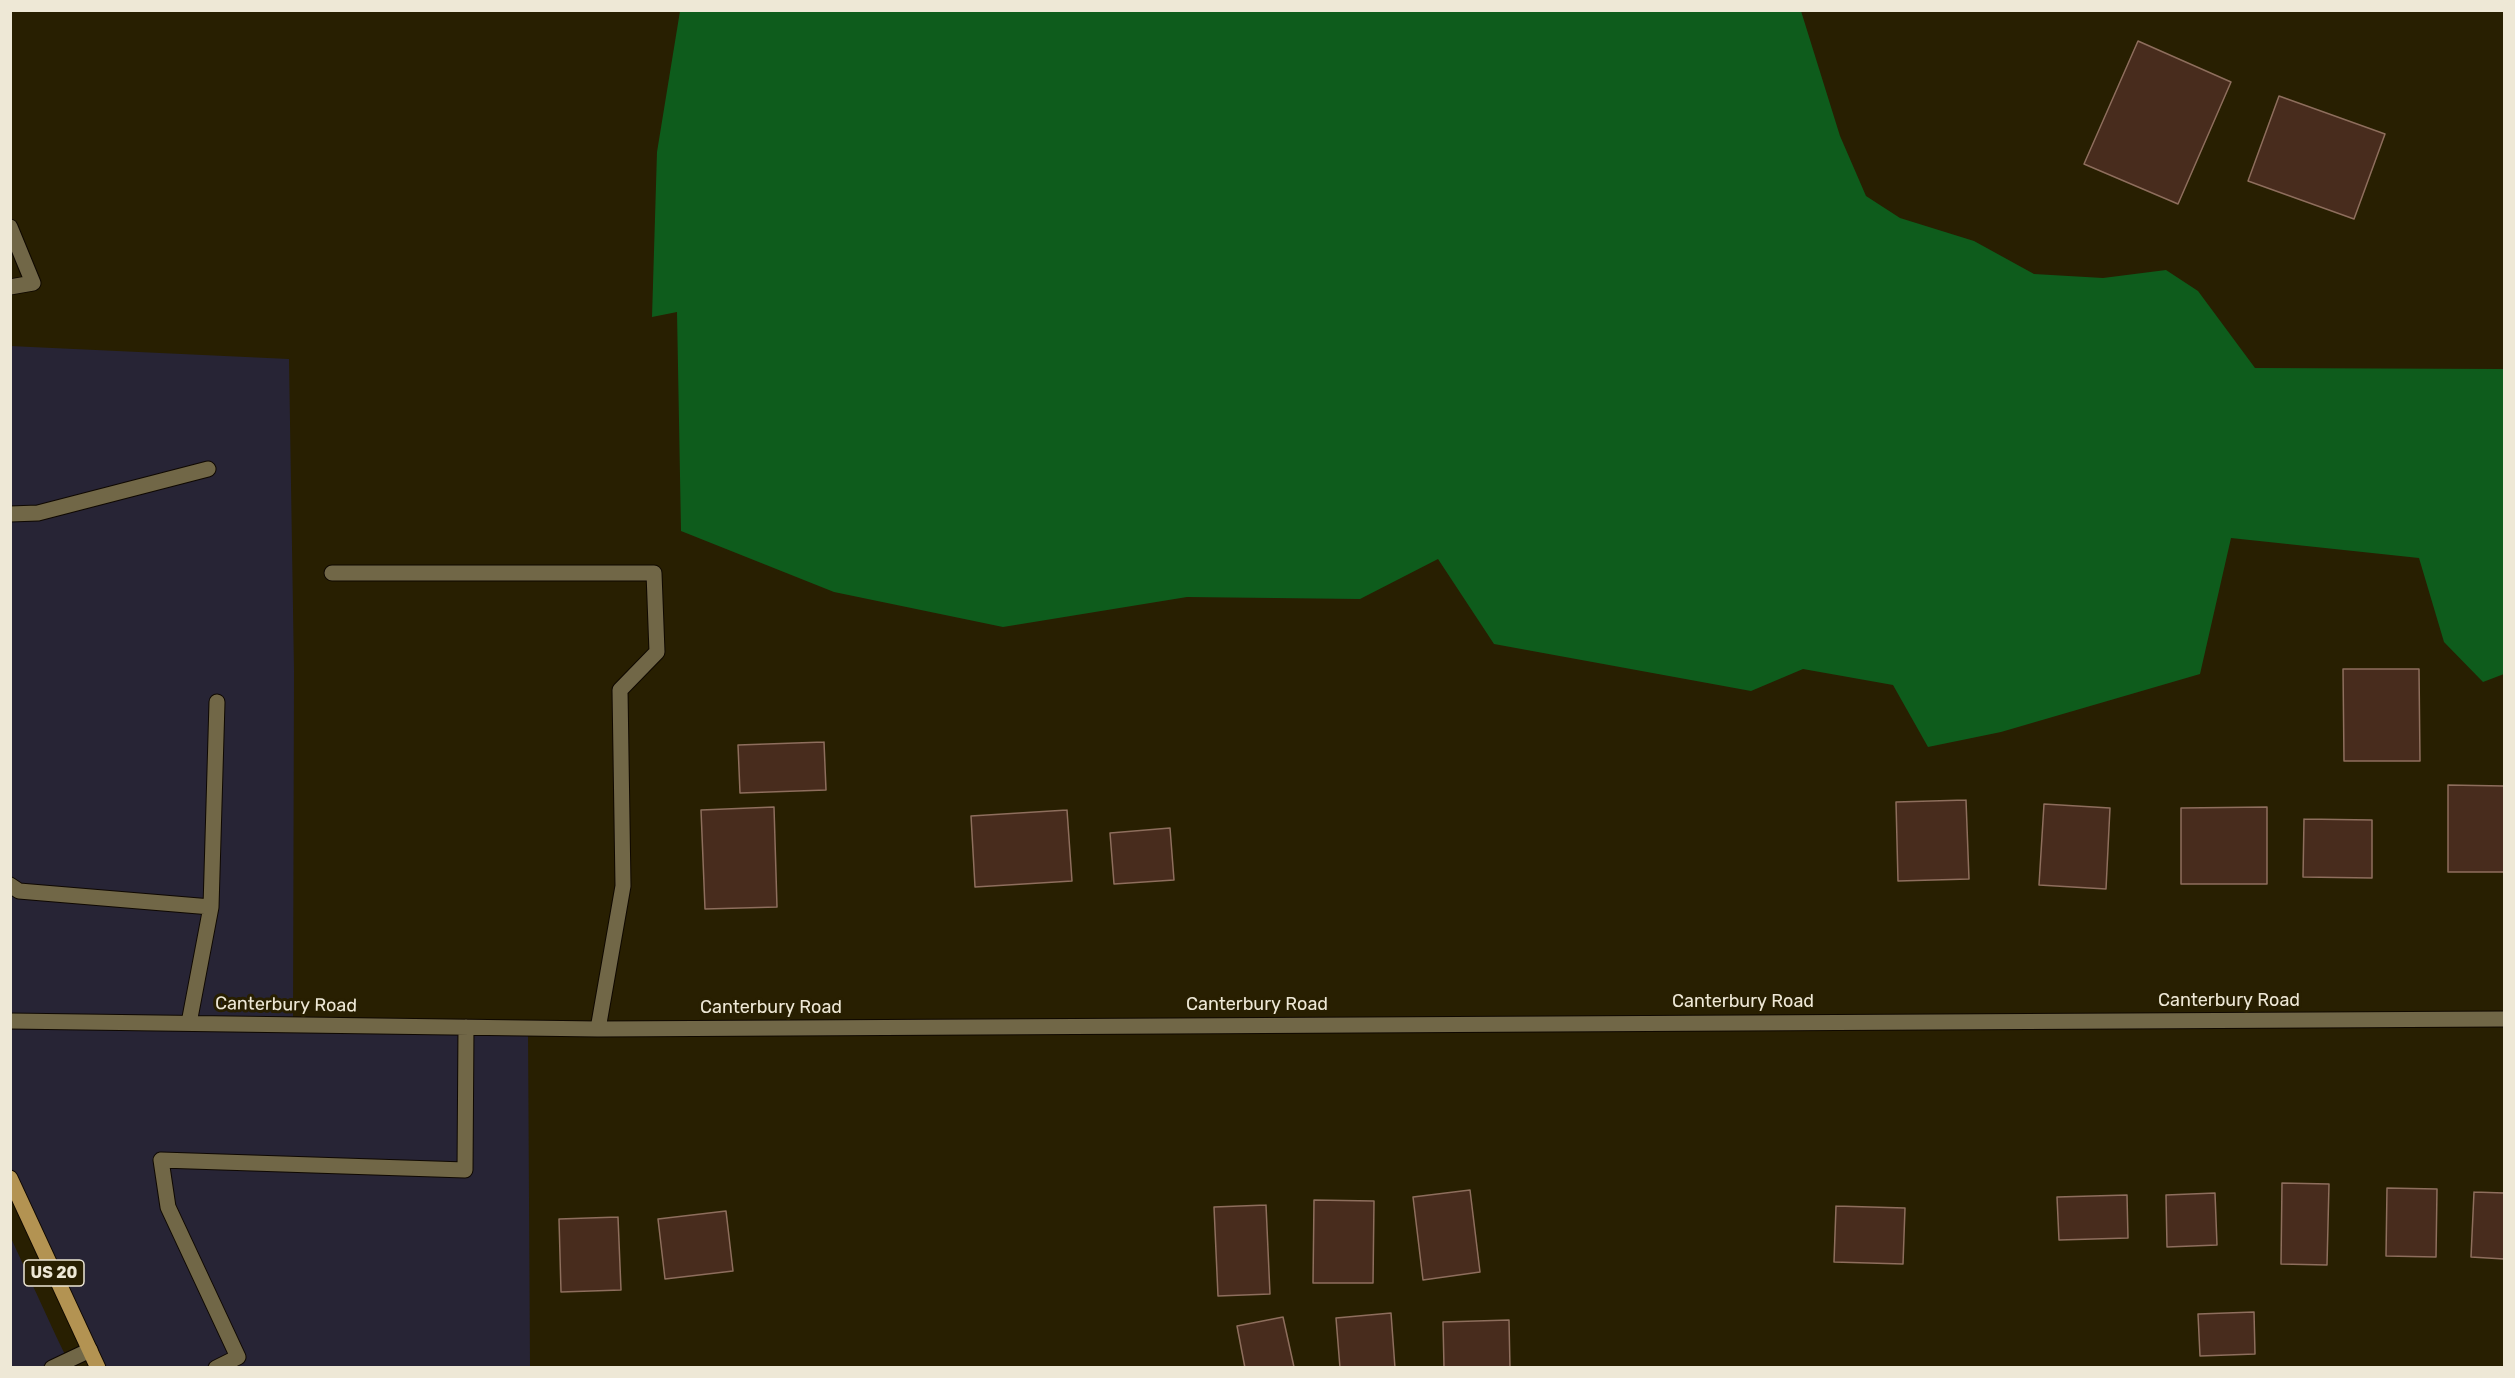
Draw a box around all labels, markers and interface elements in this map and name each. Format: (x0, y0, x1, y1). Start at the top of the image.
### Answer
street label: Canterbury Road (2158, 990, 2300, 1012)
street label: Canterbury Road (1672, 991, 1814, 1013)
street label: Canterbury Road (215, 993, 357, 1017)
street label: Canterbury Road (1186, 994, 1328, 1016)
street label: Canterbury Road (700, 997, 842, 1019)
road number: US 20 (24, 1260, 84, 1286)

